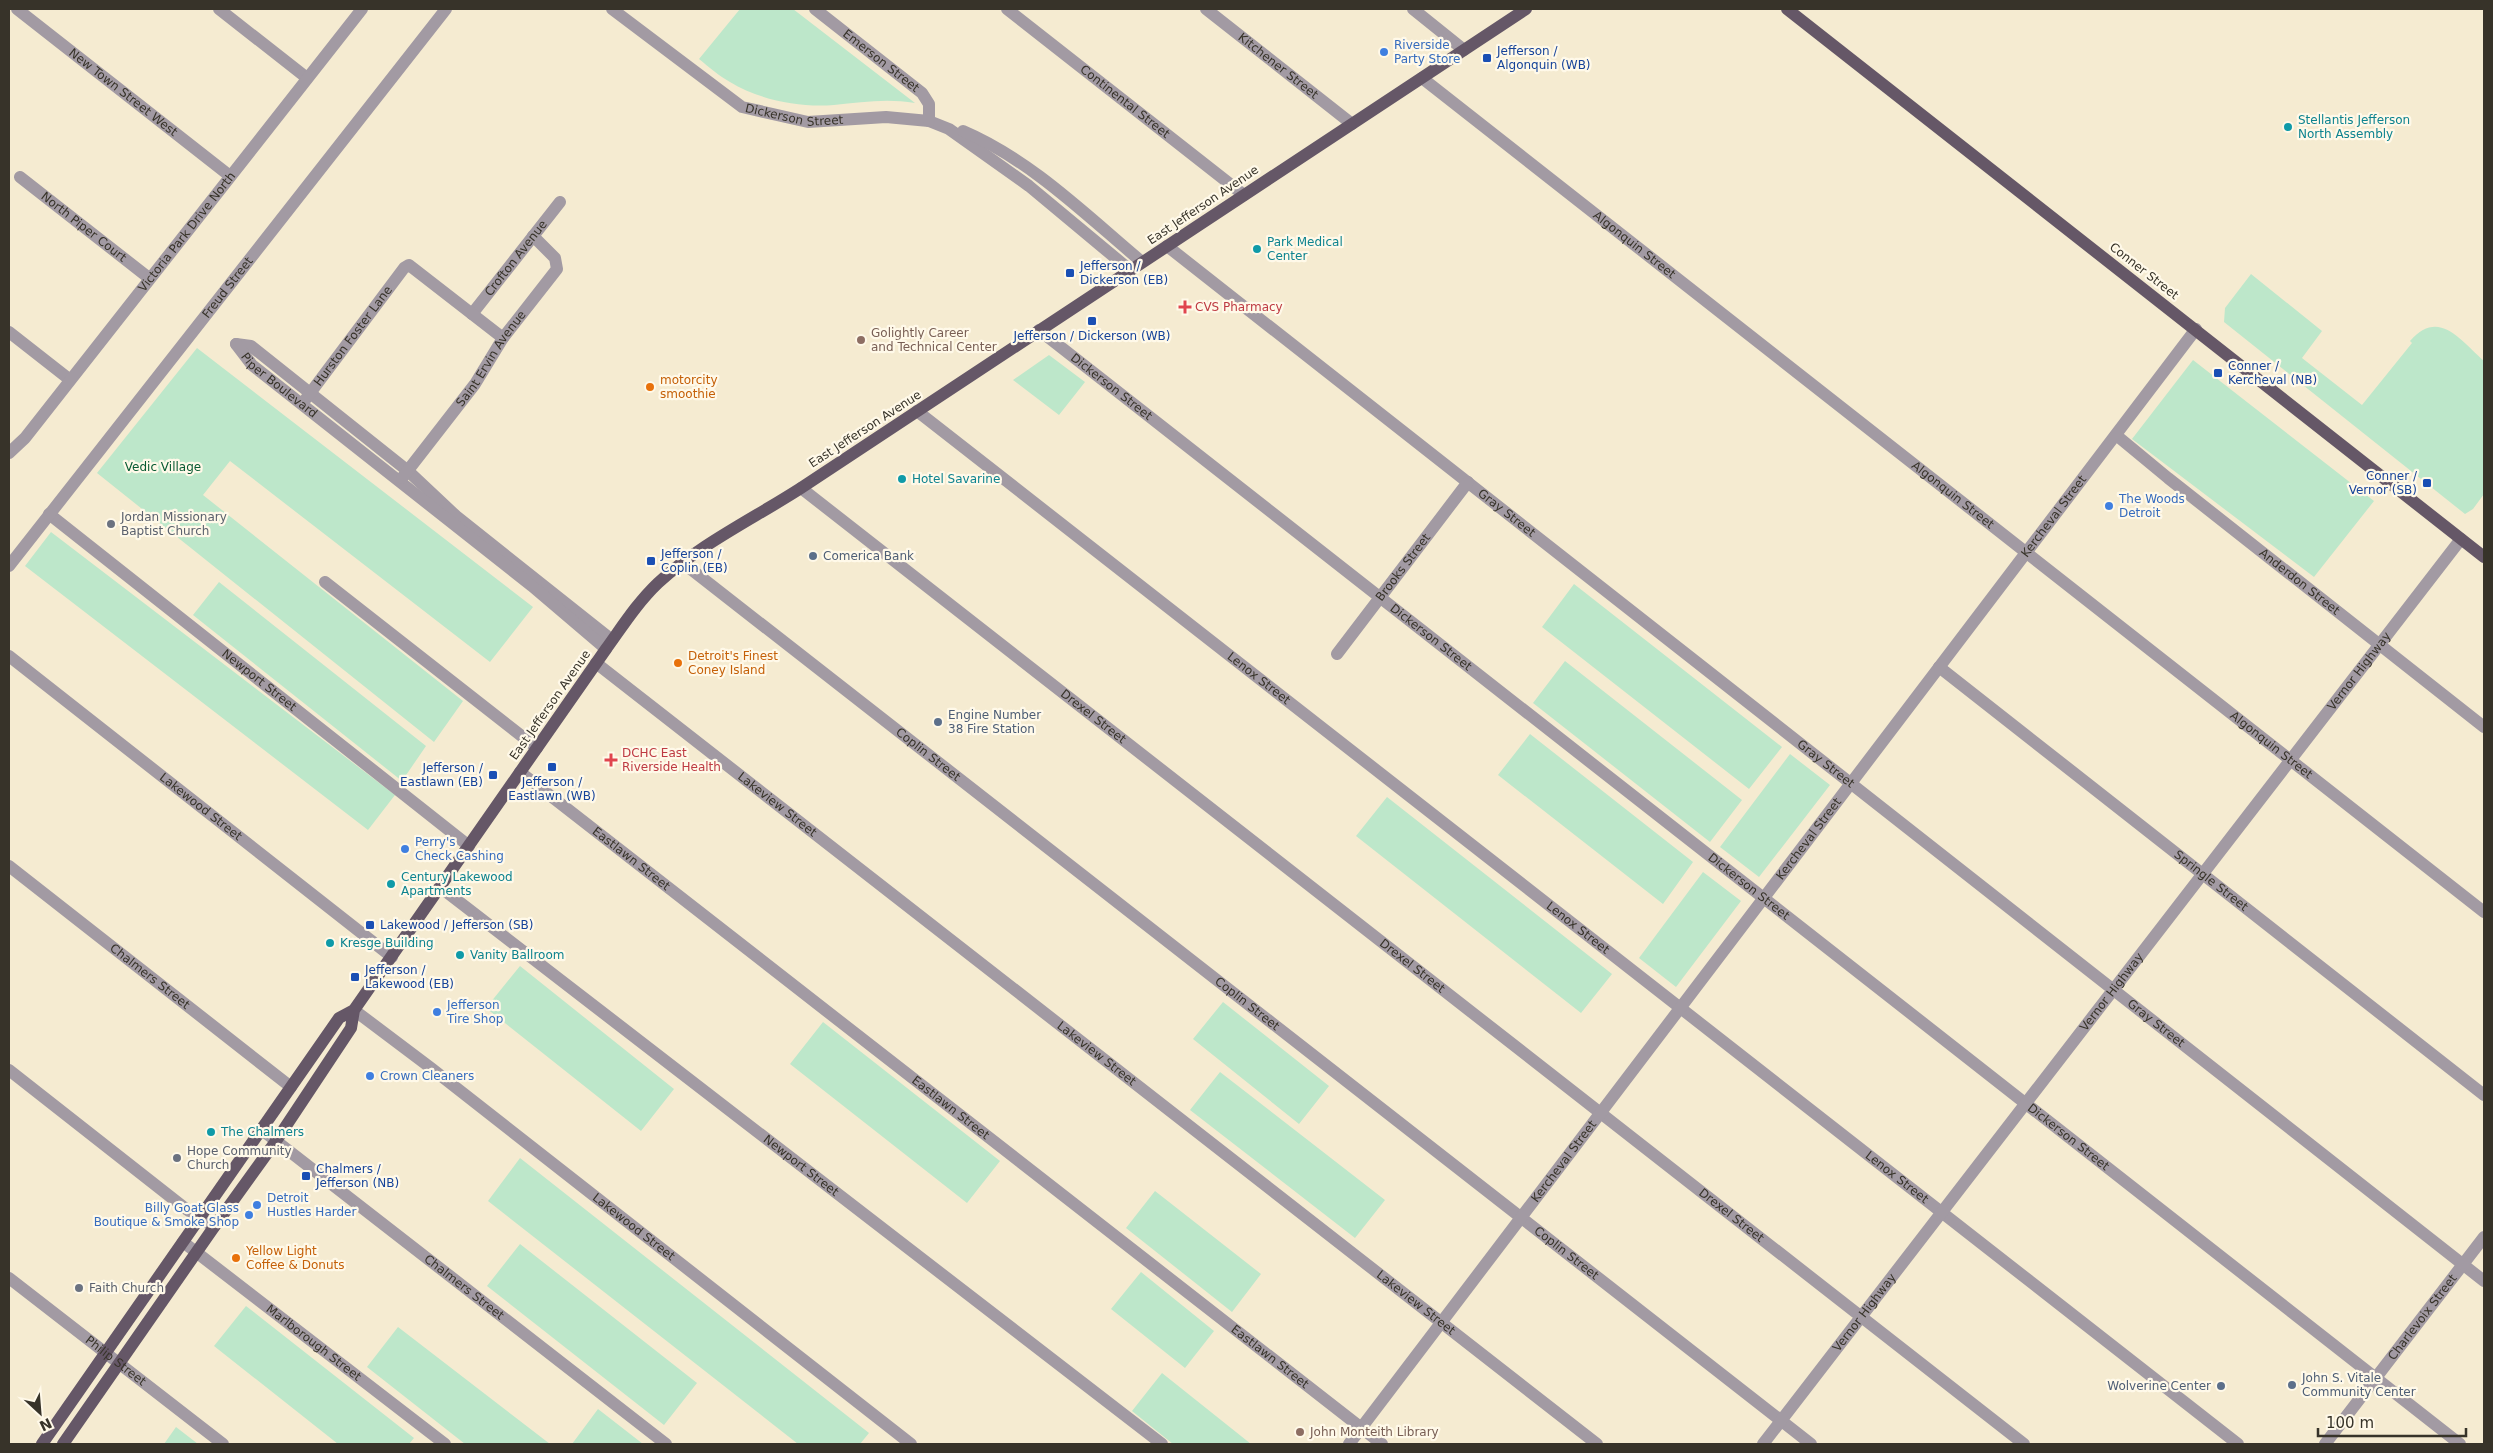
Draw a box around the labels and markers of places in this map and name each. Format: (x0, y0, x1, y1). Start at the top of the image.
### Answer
place label: Riverside Party Store (1394, 38, 1460, 66)
place label: Jefferson / Algonquin (WB) (1496, 44, 1591, 72)
marker: Riverside Party Store (1378, 46, 1390, 58)
marker: Jefferson / Algonquin (WB) (1481, 52, 1493, 64)
place label: Stellantis Jefferson North Assembly (2298, 113, 2410, 141)
marker: Stellantis Jefferson North Assembly (2282, 121, 2294, 133)
place label: Park Medical Center (1267, 235, 1343, 263)
marker: Park Medical Center (1251, 243, 1263, 255)
place label: Jefferson / Dickerson (EB) (1079, 259, 1168, 287)
marker: Jefferson / Dickerson (EB) (1064, 267, 1076, 279)
place label: CVS Pharmacy (1195, 300, 1283, 314)
marker: CVS Pharmacy (1179, 301, 1191, 313)
marker: Jefferson / Dickerson (WB) (1086, 315, 1098, 327)
place label: Golightly Career and Technical Center (871, 326, 997, 354)
place label: Jefferson / Dickerson (WB) (1013, 329, 1170, 343)
marker: Golightly Career and Technical Center (855, 334, 867, 346)
place label: Conner / Kercheval (NB) (2228, 359, 2317, 387)
marker: Conner / Kercheval (NB) (2212, 367, 2224, 379)
place label: motorcity smoothie (660, 373, 718, 401)
marker: motorcity smoothie (644, 381, 656, 393)
place label: Conner / Vernor (SB) (2349, 469, 2418, 497)
place label: Hotel Savarine (912, 472, 1000, 486)
marker: Hotel Savarine (896, 473, 908, 485)
marker: Conner / Vernor (SB) (2421, 477, 2433, 489)
place label: The Woods Detroit (2118, 492, 2185, 520)
marker: The Woods Detroit (2103, 500, 2115, 512)
place label: Jordan Missionary Baptist Church (120, 510, 227, 538)
marker: Jordan Missionary Baptist Church (105, 518, 117, 530)
place label: Jefferson / Coplin (EB) (660, 547, 728, 575)
place label: Comerica Bank (823, 549, 914, 563)
marker: Comerica Bank (807, 550, 819, 562)
marker: Jefferson / Coplin (EB) (645, 555, 657, 567)
place label: Detroit's Finest Coney Island (688, 649, 778, 677)
marker: Detroit's Finest Coney Island (672, 657, 684, 669)
place label: Engine Number 38 Fire Station (948, 708, 1041, 736)
marker: Engine Number 38 Fire Station (932, 716, 944, 728)
place label: DCHC East Riverside Health (622, 746, 721, 774)
marker: DCHC East Riverside Health (604, 753, 618, 767)
place label: Jefferson / Eastlawn (EB) (400, 761, 484, 789)
marker: Jefferson / Eastlawn (WB) (546, 761, 558, 773)
marker: Jefferson / Eastlawn (EB) (487, 769, 499, 781)
place label: Jefferson / Eastlawn (WB) (508, 775, 596, 803)
place label: Perry's Check Cashing (415, 835, 504, 863)
marker: Perry's Check Cashing (399, 843, 411, 855)
place label: Century Lakewood Apartments (401, 870, 513, 898)
marker: Century Lakewood Apartments (385, 878, 397, 890)
place label: Lakewood / Jefferson (SB) (380, 918, 533, 932)
marker: Lakewood / Jefferson (SB) (364, 919, 376, 931)
place label: Kresge Building (340, 936, 434, 950)
marker: Kresge Building (324, 937, 336, 949)
place label: Vanity Ballroom (470, 948, 565, 962)
marker: Vanity Ballroom (454, 949, 466, 961)
place label: Jefferson / Lakewood (EB) (364, 963, 454, 991)
marker: Jefferson / Lakewood (EB) (349, 971, 361, 983)
place label: Jefferson Tire Shop (446, 998, 503, 1026)
marker: Jefferson Tire Shop (431, 1006, 443, 1018)
place label: Crown Cleaners (380, 1069, 474, 1083)
marker: Crown Cleaners (364, 1070, 376, 1082)
place label: The Chalmers (220, 1125, 304, 1139)
marker: The Chalmers (205, 1126, 217, 1138)
place label: Hope Community Church (187, 1144, 292, 1172)
marker: Hope Community Church (171, 1152, 183, 1164)
place label: Chalmers / Jefferson (NB) (315, 1162, 399, 1190)
marker: Chalmers / Jefferson (NB) (300, 1170, 312, 1182)
place label: Detroit Hustles Harder (267, 1191, 356, 1219)
marker: Detroit Hustles Harder (251, 1199, 263, 1211)
place label: Billy Goat Glass Boutique & Smoke Shop (94, 1201, 239, 1229)
marker: Billy Goat Glass Boutique & Smoke Shop (243, 1209, 255, 1221)
place label: Yellow Light Coffee & Donuts (245, 1244, 345, 1272)
marker: Yellow Light Coffee & Donuts (230, 1252, 242, 1264)
place label: Faith Church (89, 1281, 164, 1295)
marker: Faith Church (73, 1282, 85, 1294)
place label: John S. Vitale Community Center (2301, 1371, 2416, 1399)
place label: Wolverine Center (2107, 1379, 2211, 1393)
marker: John S. Vitale Community Center (2286, 1379, 2298, 1391)
marker: Wolverine Center (2215, 1380, 2227, 1392)
place label: John Monteith Library (1309, 1425, 1439, 1439)
marker: John Monteith Library (1294, 1426, 1306, 1438)

